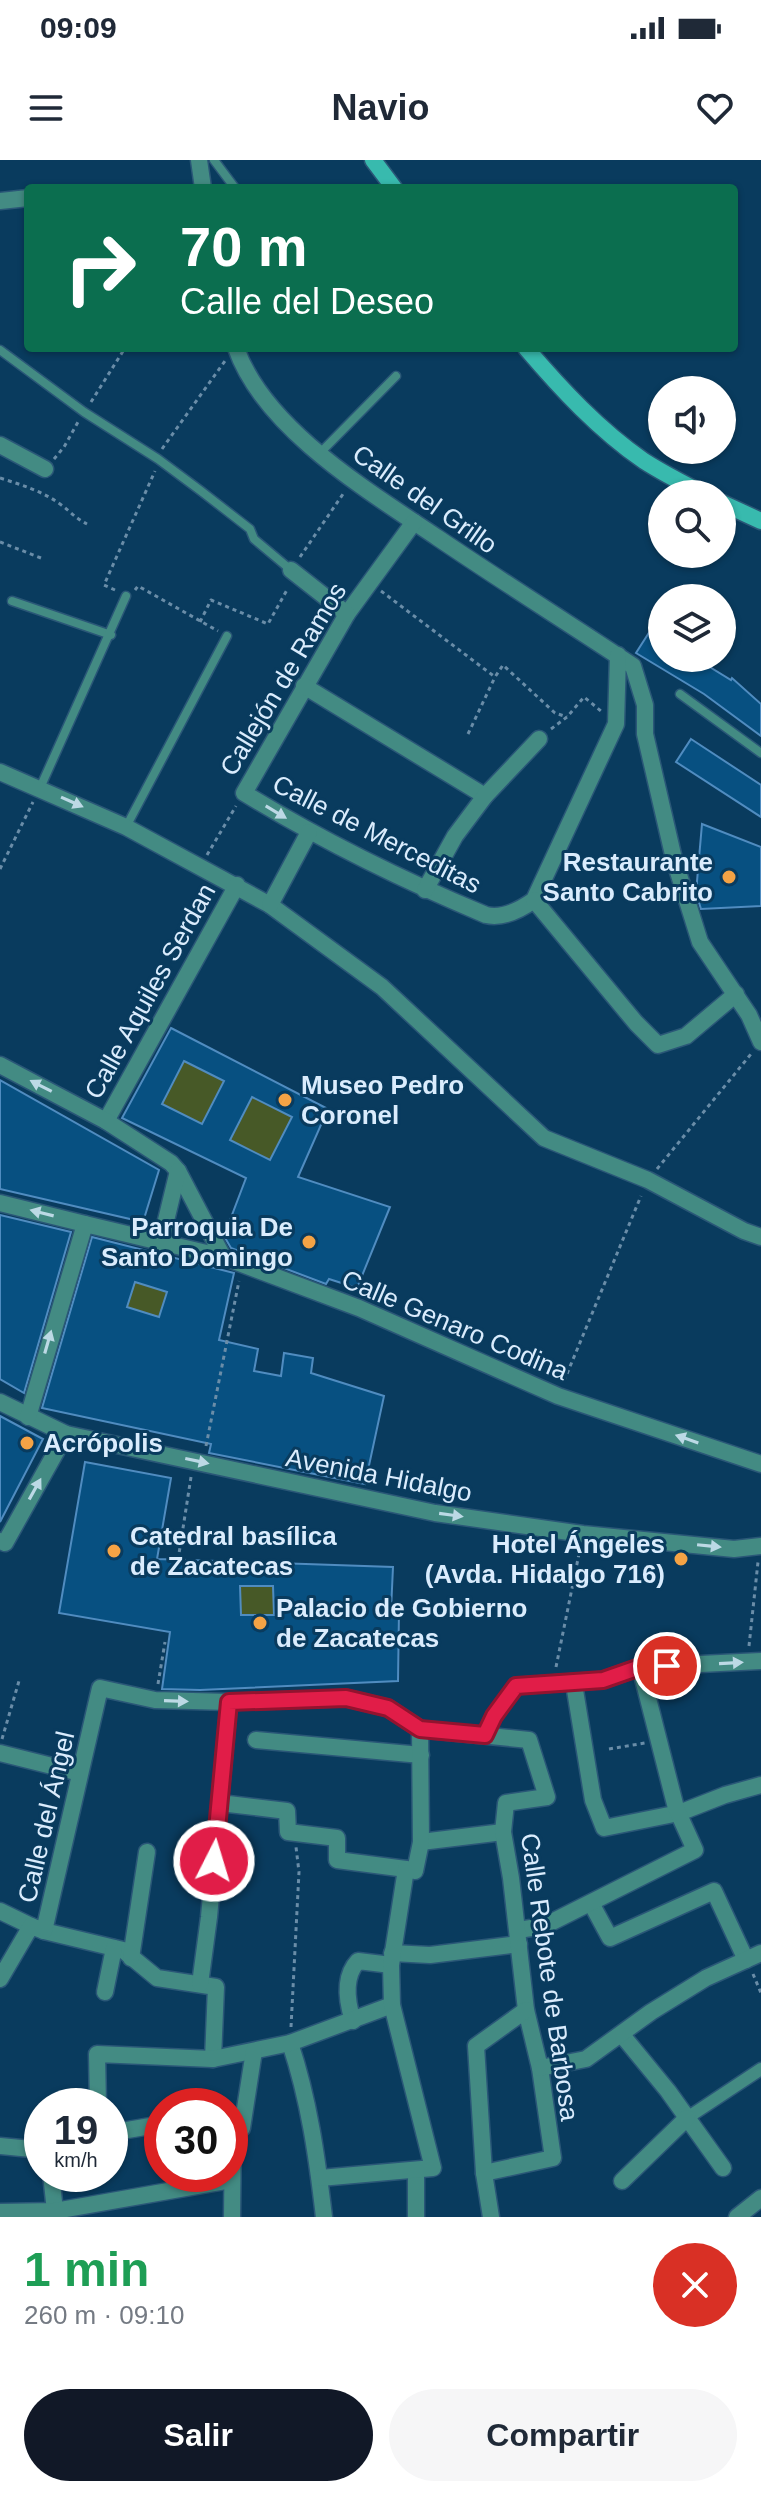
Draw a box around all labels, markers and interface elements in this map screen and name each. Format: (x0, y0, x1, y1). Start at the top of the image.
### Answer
text: 09:09 (40, 11, 117, 44)
icon: menu (24, 86, 68, 130)
icon: heart (693, 86, 737, 130)
text: Navio (331, 87, 430, 128)
text: 70 m (180, 215, 308, 278)
icon: right (48, 216, 152, 320)
text: Calle del Deseo (180, 281, 434, 322)
map controls (648, 376, 736, 672)
button: sound (648, 376, 736, 464)
street label: Calle del Grillo (347, 438, 503, 560)
button: search (648, 480, 736, 568)
street label: Callejón de Ramos (214, 577, 352, 781)
button: layers (648, 584, 736, 672)
street label: Calle de Merceditas (268, 768, 486, 900)
one-way arrow (60, 796, 84, 809)
one-way arrow (265, 805, 287, 819)
place label: Restaurante Santo Cabrito (543, 847, 713, 907)
marker: Restaurante Santo Cabrito (720, 868, 738, 886)
street label: Calle Aquiles Serdan (78, 878, 222, 1104)
place label: Museo Pedro Coronel (301, 1070, 464, 1130)
one-way arrow (30, 1080, 53, 1093)
marker: Museo Pedro Coronel (276, 1091, 294, 1109)
one-way arrow (30, 1207, 55, 1219)
place label: Parroquia De Santo Domingo (101, 1212, 293, 1272)
marker: Parroquia De Santo Domingo (300, 1233, 318, 1251)
street label: Calle Genaro Codina (337, 1264, 573, 1386)
one-way arrow (42, 1329, 55, 1353)
place label: Acrópolis (43, 1428, 163, 1458)
one-way arrow (675, 1433, 699, 1445)
marker: Acrópolis (18, 1434, 36, 1452)
street label: Avenida Hidalgo (283, 1442, 475, 1508)
one-way arrow (185, 1455, 210, 1468)
one-way arrow (28, 1477, 42, 1500)
one-way arrow (439, 1509, 464, 1522)
place label: Catedral basílica de Zacatecas (130, 1521, 337, 1581)
place label: Hotel Ángeles (Avda. Hidalgo 716) (425, 1529, 665, 1589)
one-way arrow (697, 1540, 722, 1553)
marker: Catedral basílica de Zacatecas (105, 1542, 123, 1560)
marker: Hotel Ángeles (Avda. Hidalgo 716) (672, 1550, 690, 1568)
place label: Palacio de Gobierno de Zacatecas (276, 1593, 527, 1653)
marker: Palacio de Gobierno de Zacatecas (251, 1614, 269, 1632)
pin (633, 1632, 701, 1700)
icon: arrive (645, 1644, 689, 1688)
one-way arrow (719, 1656, 744, 1669)
one-way arrow (164, 1694, 189, 1707)
street label: Calle del Ángel (12, 1728, 80, 1906)
position arrow (172, 1819, 256, 1903)
street label: Calle Rebote de Barbosa (515, 1831, 585, 2123)
speed limit sign: 30 (144, 2088, 248, 2192)
text: 19 (54, 2108, 98, 2152)
text: km/h (54, 2149, 98, 2171)
text: 1 min (24, 2243, 149, 2296)
button: close (653, 2243, 737, 2327)
text: 260 m · 09:10 (24, 2300, 184, 2330)
button: Salir (24, 2389, 373, 2481)
button: Compartir (389, 2389, 737, 2481)

